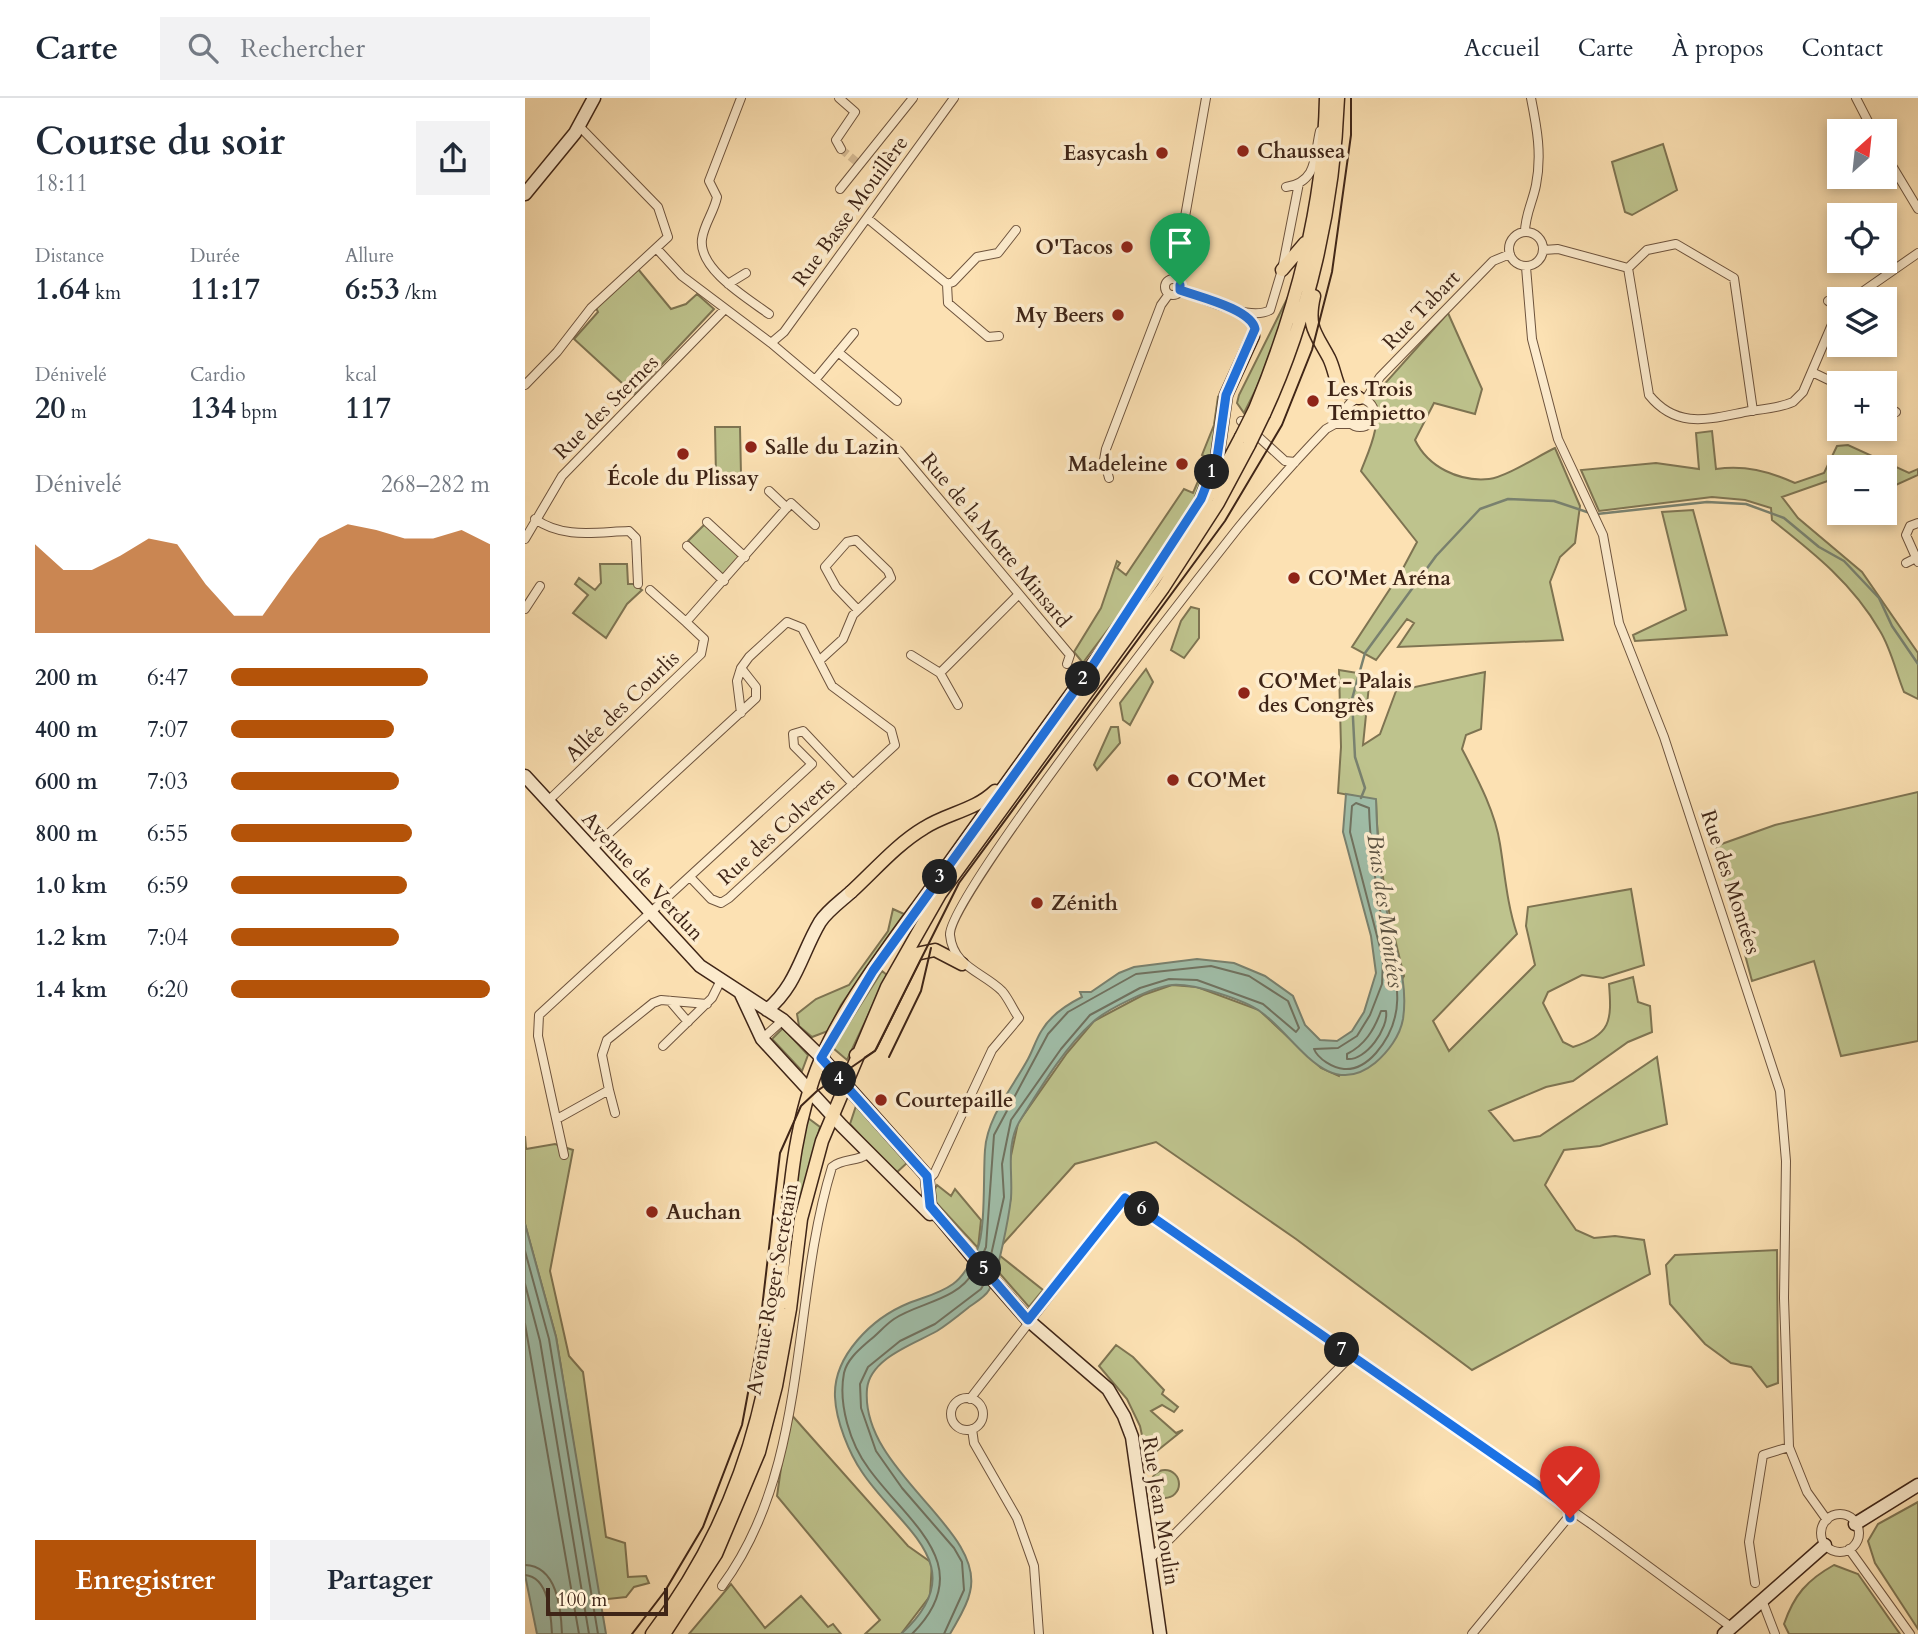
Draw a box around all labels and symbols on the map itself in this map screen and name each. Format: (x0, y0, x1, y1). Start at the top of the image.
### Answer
north arrow (1827, 119, 1897, 189)
street label: Rue Basse Mouillère (786, 130, 915, 293)
place label: Chaussea (1257, 137, 1346, 166)
place label: Easycash (1063, 139, 1148, 168)
marker: Chaussea (1235, 143, 1251, 159)
marker: Easycash (1154, 145, 1170, 161)
pin (1150, 213, 1210, 285)
place label: O'Tacos (1035, 233, 1113, 262)
marker: O'Tacos (1119, 239, 1135, 255)
street label: Rue Tabart (1376, 264, 1467, 357)
place label: My Beers (1015, 301, 1104, 330)
marker: My Beers (1110, 307, 1126, 323)
street label: Rue des Sternes (547, 348, 665, 466)
place label: Les Trois Tempietto (1327, 375, 1426, 428)
marker: Les Trois Tempietto (1305, 393, 1321, 409)
place label: Salle du Lazin (765, 433, 899, 462)
marker: Salle du Lazin (743, 439, 759, 455)
marker: École du Plissay (675, 446, 691, 462)
street label: Rue de la Motte Minsard (914, 447, 1077, 634)
place label: Madeleine (1068, 450, 1168, 479)
pin: 1 (1195, 454, 1229, 490)
marker: Madeleine (1174, 456, 1190, 472)
place label: École du Plissay (607, 464, 759, 493)
place label: CO'Met Aréna (1308, 564, 1451, 593)
marker: CO'Met Aréna (1286, 570, 1302, 586)
street label: Allée des Courlis (559, 644, 686, 768)
pin: 2 (1065, 662, 1101, 696)
place label: CO'Met - Palais des Congrès (1258, 667, 1412, 720)
marker: CO'Met - Palais des Congrès (1236, 685, 1252, 701)
place label: CO'Met (1187, 766, 1266, 795)
street label: Rue des Colverts (711, 771, 841, 892)
marker: CO'Met (1165, 772, 1181, 788)
street label: Avenue de Verdun (575, 805, 710, 947)
street label: Rue des Montées (1693, 806, 1768, 958)
water label: Bras des Montées (1359, 832, 1412, 990)
pin: 3 (923, 860, 957, 894)
place label: Zénith (1051, 889, 1118, 918)
marker: Zénith (1029, 895, 1045, 911)
pin: 4 (821, 1062, 857, 1096)
place label: Courtepaille (895, 1086, 1013, 1115)
marker: Courtepaille (873, 1092, 889, 1108)
street label: Avenue Roger Secrétain (740, 1181, 805, 1397)
pin: 6 (1125, 1192, 1159, 1226)
place label: Auchan (666, 1198, 742, 1227)
marker: Auchan (644, 1204, 660, 1220)
pin: 5 (967, 1252, 1001, 1286)
pin: 7 (1325, 1332, 1359, 1368)
street label: Rue Jean Moulin (1134, 1435, 1187, 1588)
pin (1540, 1446, 1600, 1518)
scale bar (546, 1585, 669, 1617)

